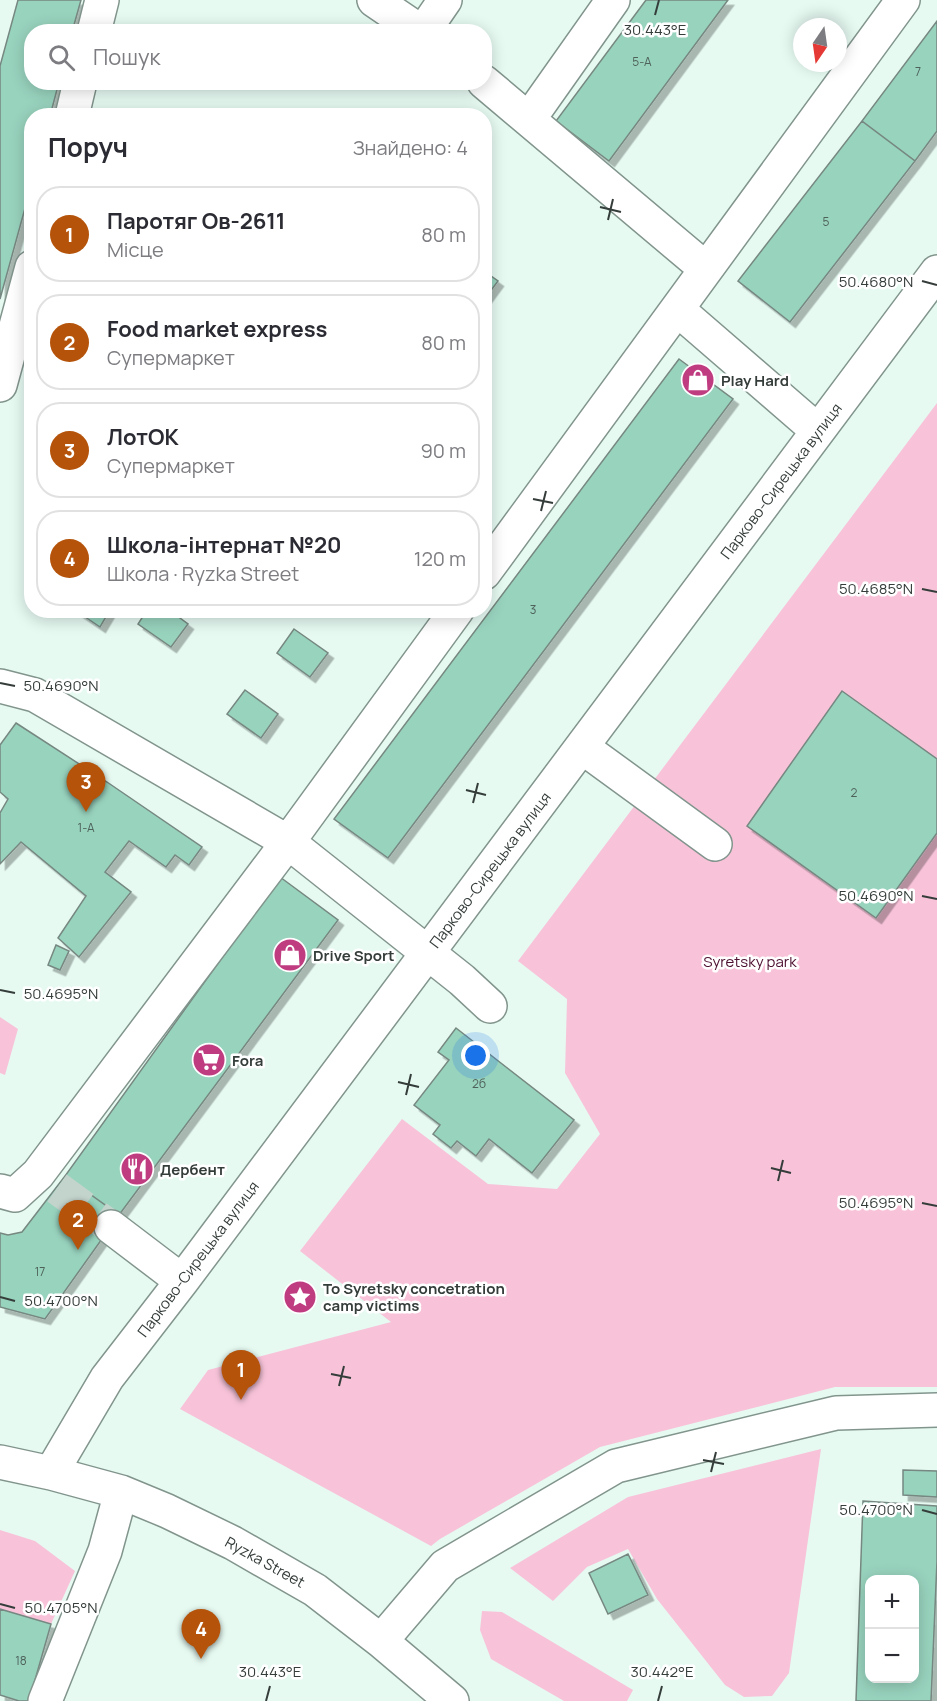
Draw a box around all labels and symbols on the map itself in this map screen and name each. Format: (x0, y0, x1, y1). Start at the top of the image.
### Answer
north arrow (793, 18, 847, 72)
text: 30.443°E (624, 19, 686, 40)
house number: 5-А (632, 53, 652, 70)
house number: 7 (915, 63, 921, 80)
house number: 5 (823, 213, 830, 230)
text: 50.4680°N (839, 271, 913, 292)
shop icon: Play Hard (680, 362, 716, 398)
place label: Play Hard (721, 370, 789, 391)
street label: Парково-Сирецька вулиця (715, 399, 847, 563)
text: 50.4685°N (839, 578, 913, 599)
house number: 3 (530, 601, 536, 618)
text: 50.4690°N (23, 675, 99, 696)
pin: 3 (66, 762, 106, 812)
house number: 2 (851, 784, 858, 801)
street label: Парково-Сирецька вулиця (424, 788, 556, 952)
house number: 1-А (77, 819, 95, 836)
text: 50.4690°N (838, 885, 914, 906)
shop icon: Drive Sport (272, 937, 308, 973)
place label: Drive Sport (313, 945, 395, 966)
park label: Syretsky park (703, 951, 797, 972)
text: 50.4695°N (24, 983, 98, 1004)
your location (461, 1041, 490, 1070)
supermarket icon: Fora (191, 1042, 227, 1078)
place label: Fora (232, 1050, 263, 1071)
house number: 2б (472, 1075, 486, 1092)
restaurant icon: Дербент (119, 1151, 155, 1187)
place label: Дербент (160, 1159, 225, 1180)
street label: Парково-Сирецька вулиця (132, 1177, 264, 1341)
text: 50.4695°N (839, 1192, 913, 1213)
pin: 2 (58, 1200, 98, 1250)
house number: 17 (35, 1263, 45, 1280)
place label: To Syretsky concetration camp victims (323, 1278, 505, 1316)
place icon: To Syretsky concetration camp victims (282, 1279, 318, 1315)
text: 50.4700°N (24, 1290, 98, 1311)
pin: 1 (222, 1350, 260, 1400)
text: 50.4700°N (839, 1499, 913, 1520)
street label: Ryzka Street (221, 1531, 309, 1593)
text: 50.4705°N (25, 1597, 97, 1618)
pin: 4 (182, 1610, 220, 1659)
house number: 18 (15, 1652, 27, 1669)
text: 30.443°E (239, 1661, 301, 1682)
text: 30.442°E (631, 1661, 693, 1682)

